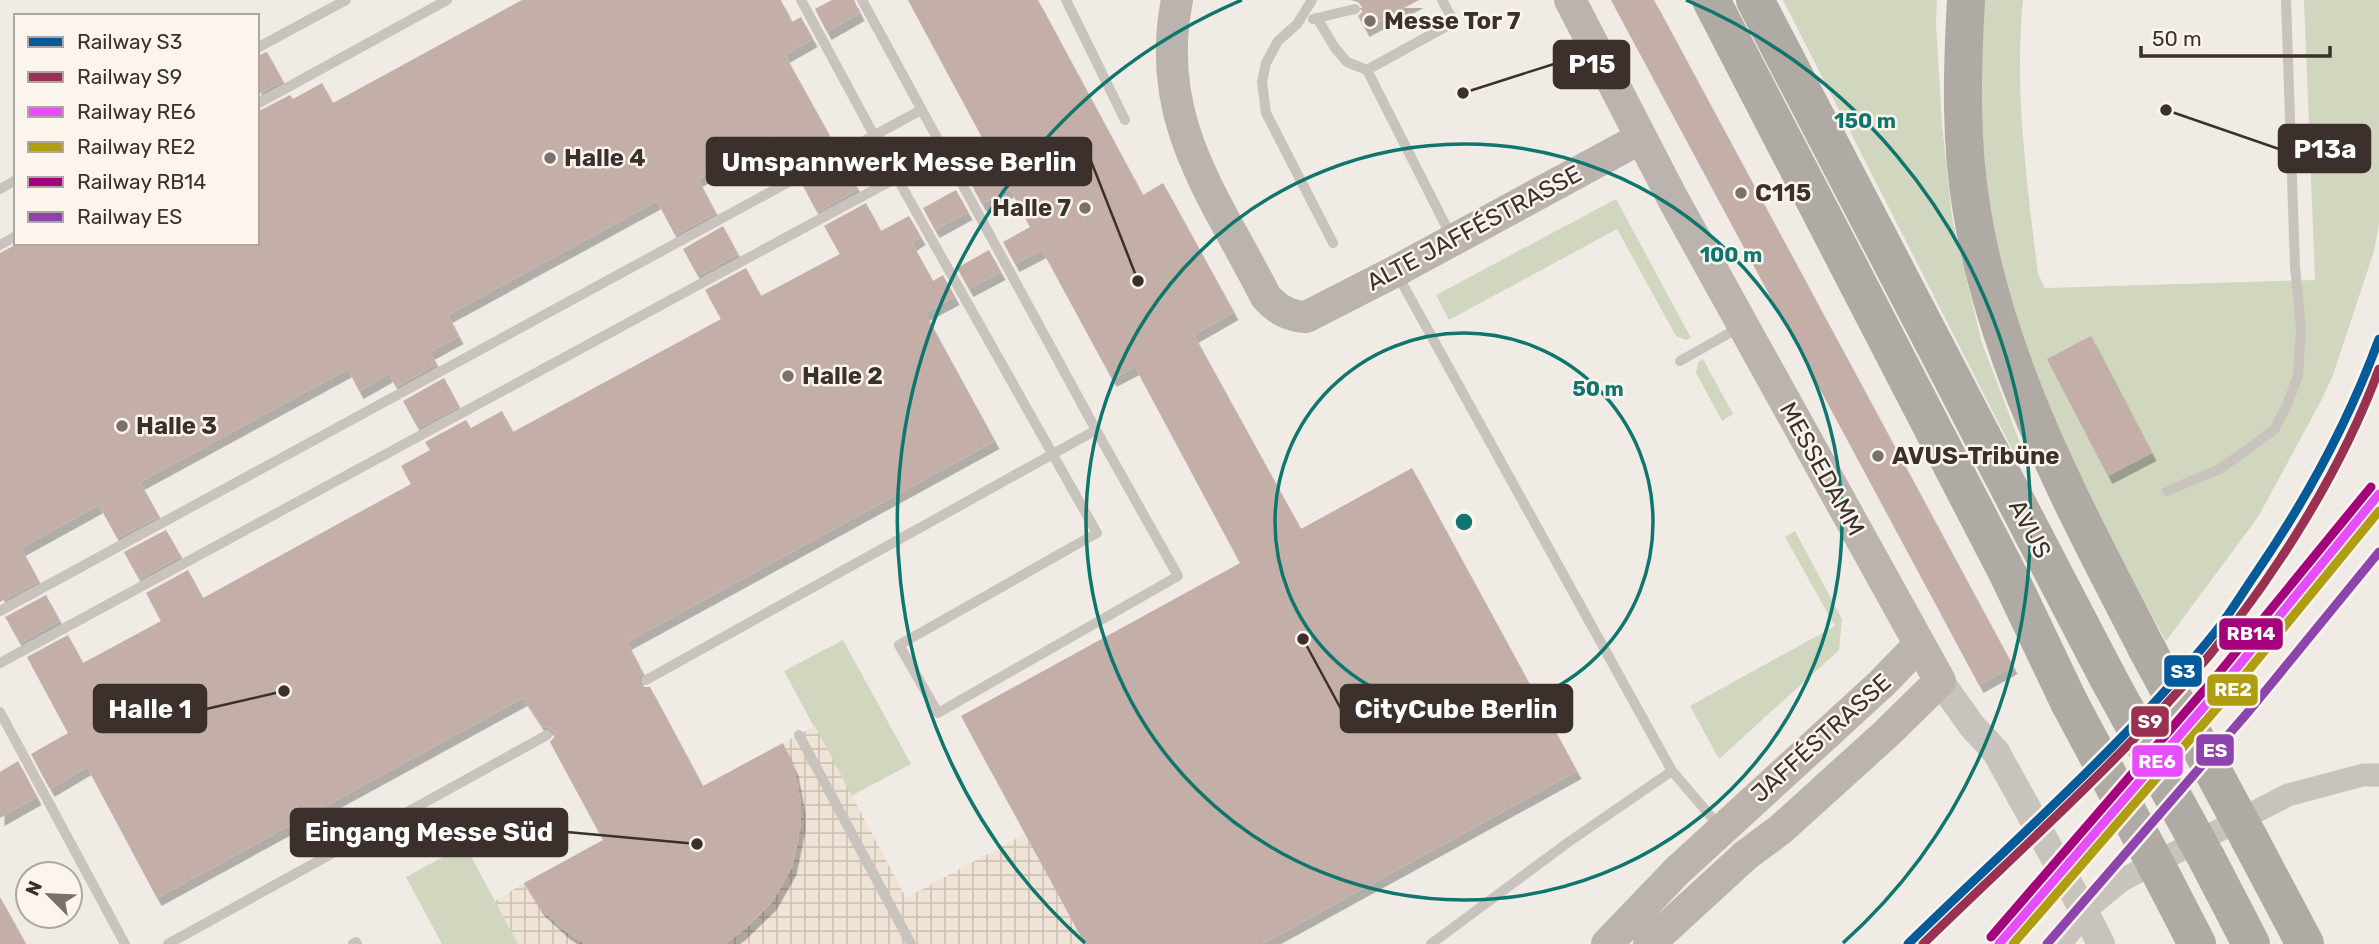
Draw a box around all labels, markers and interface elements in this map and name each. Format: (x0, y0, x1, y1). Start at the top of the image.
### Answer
place label: Messe Tor 7 (1384, 7, 1521, 35)
marker: Messe Tor 7 (1362, 13, 1378, 29)
legend (14, 14, 259, 245)
scale bar (2141, 14, 2330, 58)
text: 50 m (2152, 26, 2202, 51)
text: Railway S3 (77, 29, 182, 54)
callout: P15 (1554, 41, 1629, 88)
text: P15 (1568, 49, 1616, 80)
text: Railway S9 (77, 64, 182, 89)
text: Railway RE6 (77, 99, 196, 124)
text: 150 m (1834, 108, 1896, 133)
callout: P13a (2279, 125, 2370, 172)
text: Railway RE2 (77, 134, 195, 159)
text: P13a (2294, 134, 2356, 165)
callout: Umspannwerk Messe Berlin (707, 138, 1091, 185)
place label: Halle 4 (564, 144, 646, 172)
text: Umspannwerk Messe Berlin (721, 147, 1077, 178)
marker: Halle 4 (542, 150, 558, 166)
street label: ALTE JAFFÉSTRASSE (1362, 159, 1586, 297)
text: Railway RB14 (77, 169, 206, 194)
place label: C115 (1755, 179, 1811, 207)
marker: C115 (1733, 185, 1749, 201)
place label: Halle 7 (992, 194, 1071, 222)
marker: Halle 7 (1077, 200, 1093, 216)
text: Railway ES (77, 204, 182, 229)
text: 100 m (1700, 242, 1762, 267)
place label: Halle 2 (802, 362, 883, 390)
marker: Halle 2 (780, 368, 796, 384)
text: 50 m (1572, 376, 1624, 401)
street label: MESSEDAMM (1774, 397, 1870, 541)
place label: Halle 3 (136, 412, 217, 440)
marker: Halle 3 (114, 418, 130, 434)
place label: AVUS-Tribüne (1892, 442, 2060, 470)
marker: AVUS-Tribüne (1870, 448, 1886, 464)
street label: AVUS (2003, 495, 2057, 563)
centre of rings (1452, 510, 1476, 534)
line badge: RB14 (2218, 617, 2284, 651)
text: RB14 (2227, 622, 2275, 645)
line badge: S3 (2163, 654, 2203, 688)
text: S3 (2170, 660, 2196, 683)
street label: JAFFÉSTRASSE (1745, 668, 1897, 808)
line badge: RE2 (2206, 673, 2259, 707)
text: RE2 (2214, 678, 2252, 701)
callout: Halle 1 (94, 685, 206, 732)
callout: CityCube Berlin (1341, 685, 1572, 732)
text: Halle 1 (108, 694, 192, 725)
text: CityCube Berlin (1355, 694, 1557, 725)
line badge: S9 (2130, 705, 2170, 738)
text: S9 (2138, 710, 2162, 733)
line badge: ES (2195, 733, 2235, 767)
text: ES (2203, 739, 2228, 762)
line badge: RE6 (2131, 744, 2184, 778)
text: RE6 (2138, 750, 2176, 773)
callout: Eingang Messe Süd (291, 809, 567, 856)
text: Eingang Messe Süd (305, 817, 553, 848)
north arrow (14, 860, 84, 930)
text: N (21, 877, 47, 899)

